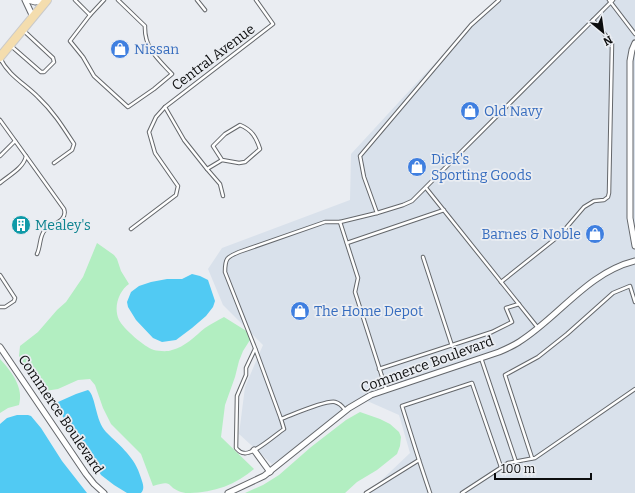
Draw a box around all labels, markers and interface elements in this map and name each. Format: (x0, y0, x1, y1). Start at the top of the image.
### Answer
north arrow (583, 12, 623, 52)
street label: Central Avenue (168, 21, 258, 94)
text: N (600, 33, 614, 48)
shop icon: Nissan (109, 38, 131, 60)
place label: Nissan (134, 41, 179, 58)
shop icon: Old Navy (459, 100, 481, 122)
place label: Old Navy (484, 103, 543, 120)
place label: Dick's Sporting Goods (431, 151, 532, 184)
shop icon: Dick's Sporting Goods (406, 156, 428, 178)
building icon: Mealey's (10, 214, 32, 236)
place label: Mealey's (35, 217, 91, 234)
shop icon: Barnes & Noble (584, 223, 606, 245)
place label: Barnes & Noble (481, 226, 581, 243)
shop icon: The Home Depot (289, 300, 311, 322)
place label: The Home Depot (314, 303, 423, 320)
street label: Commerce Boulevard (358, 332, 496, 396)
street label: Commerce Boulevard (14, 351, 107, 477)
scale bar (495, 455, 591, 481)
text: 100 m (501, 462, 536, 476)

